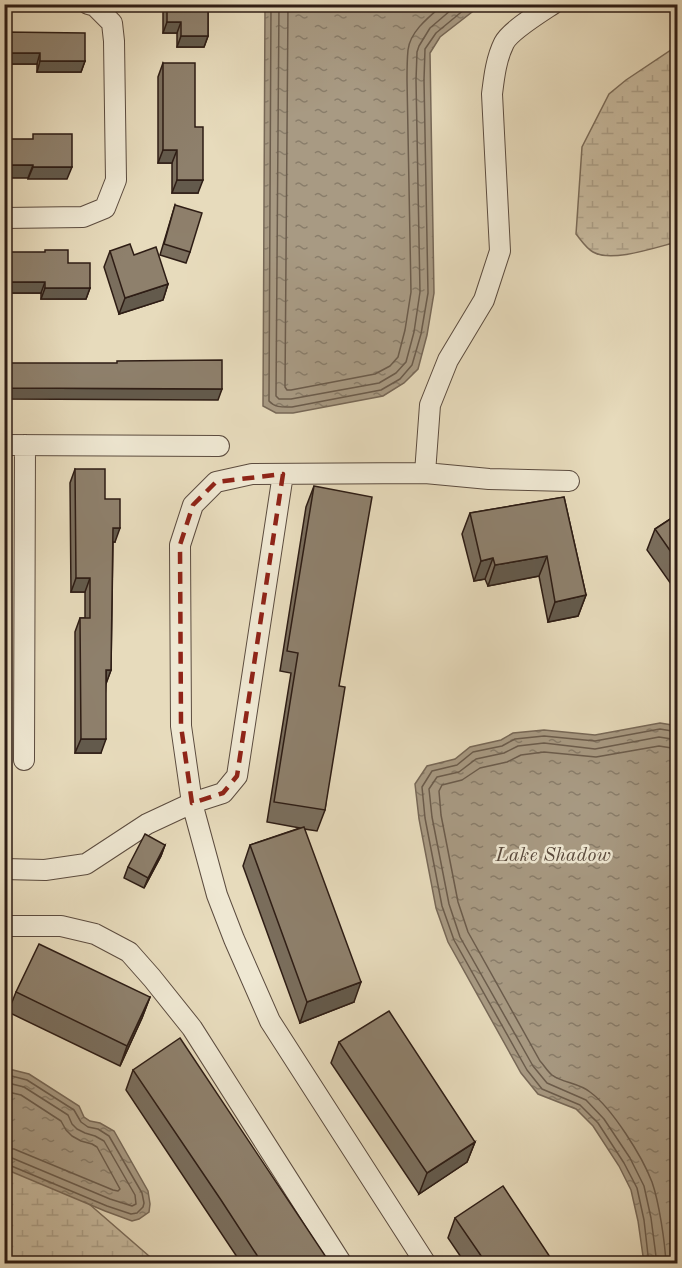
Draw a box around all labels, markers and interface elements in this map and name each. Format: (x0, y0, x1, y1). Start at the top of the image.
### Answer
water label: Lake Shadow (494, 846, 611, 866)

